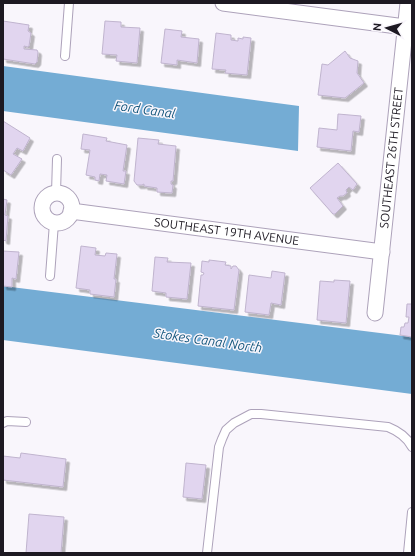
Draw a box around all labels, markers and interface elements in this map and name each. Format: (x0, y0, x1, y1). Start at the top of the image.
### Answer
north arrow (367, 8, 407, 48)
text: N (371, 22, 383, 32)
street label: SOUTHEAST 26TH STREET (377, 86, 405, 229)
water label: Ford Canal (114, 98, 177, 120)
street label: SOUTHEAST 19TH AVENUE (154, 215, 300, 247)
water label: Stokes Canal North (152, 325, 263, 355)

